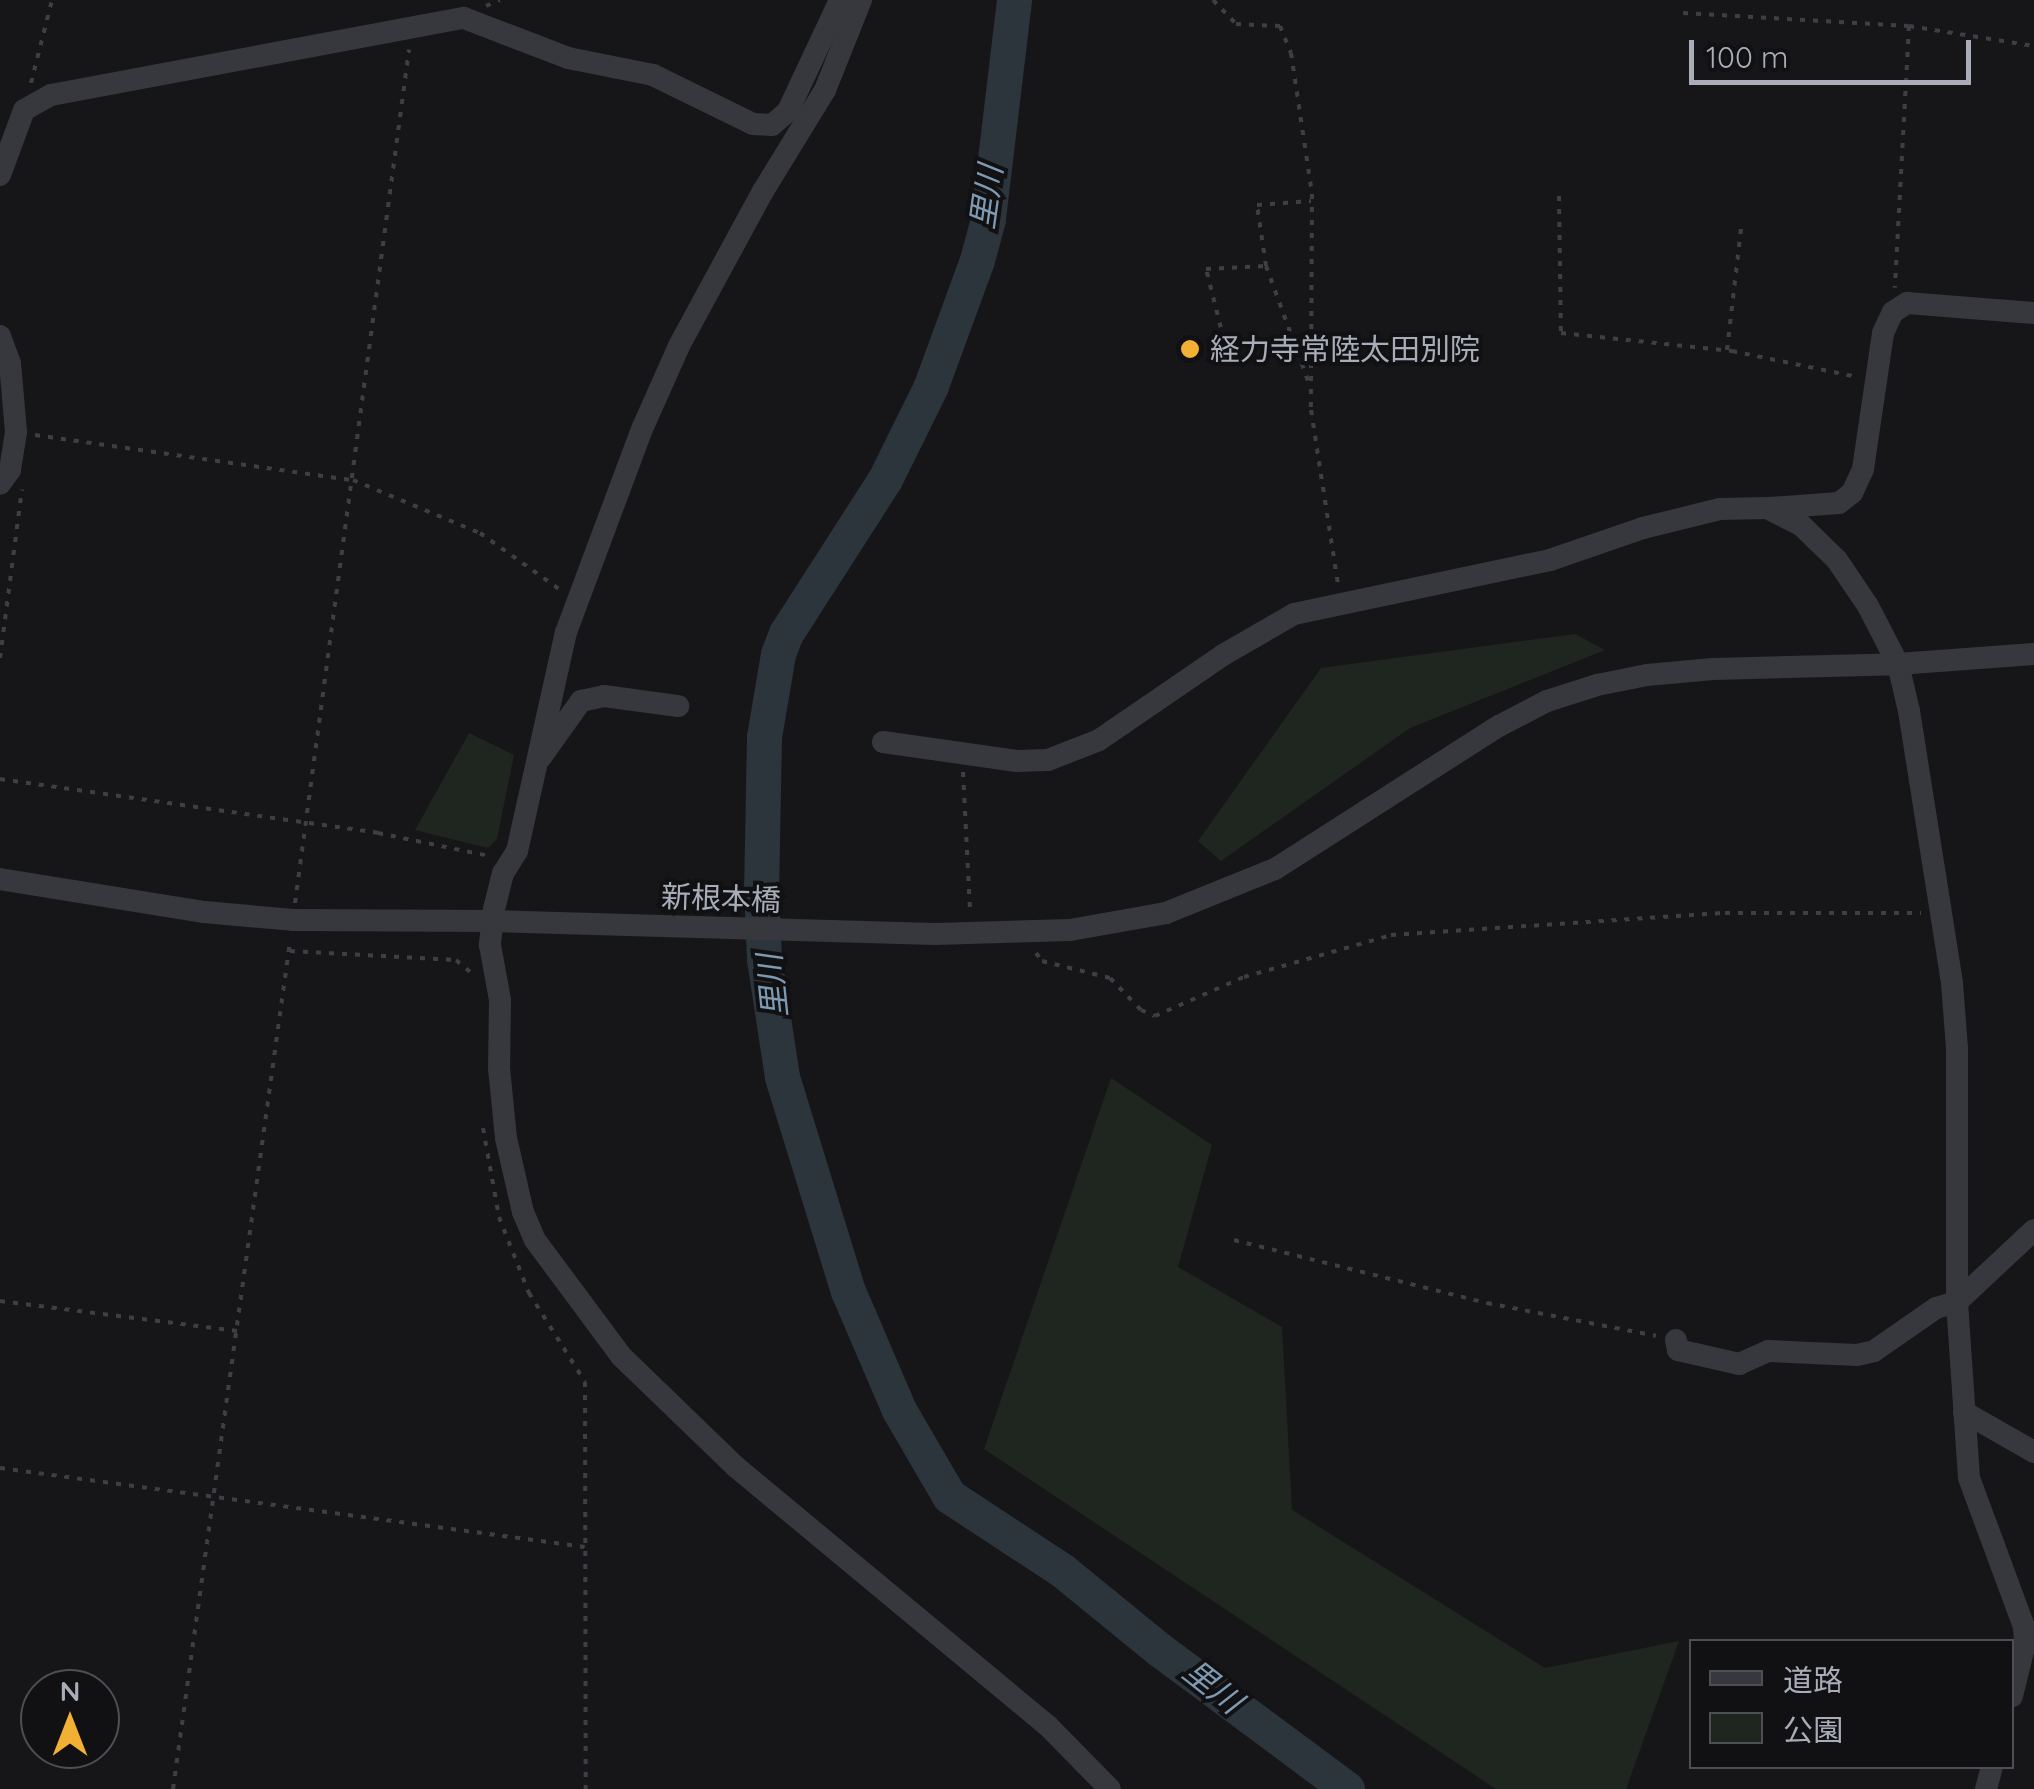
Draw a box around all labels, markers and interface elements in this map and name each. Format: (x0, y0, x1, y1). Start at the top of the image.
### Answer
scale bar (1694, 20, 1976, 82)
text: 100 m (1706, 38, 1788, 76)
water label: 里川 (963, 163, 1009, 231)
place label: 経力寺常陸太田別院 (1210, 331, 1480, 367)
marker: 経力寺常陸太田別院 (1179, 338, 1201, 360)
street label: 新根本橋 (660, 878, 782, 918)
water label: 里川 (750, 952, 794, 1020)
legend (1689, 1639, 2014, 1769)
water label: 里川 (1176, 1651, 1250, 1721)
text: 道路 (1783, 1661, 1843, 1699)
north arrow (20, 1669, 120, 1769)
text: N (60, 1673, 80, 1708)
text: 公園 (1783, 1711, 1843, 1749)

